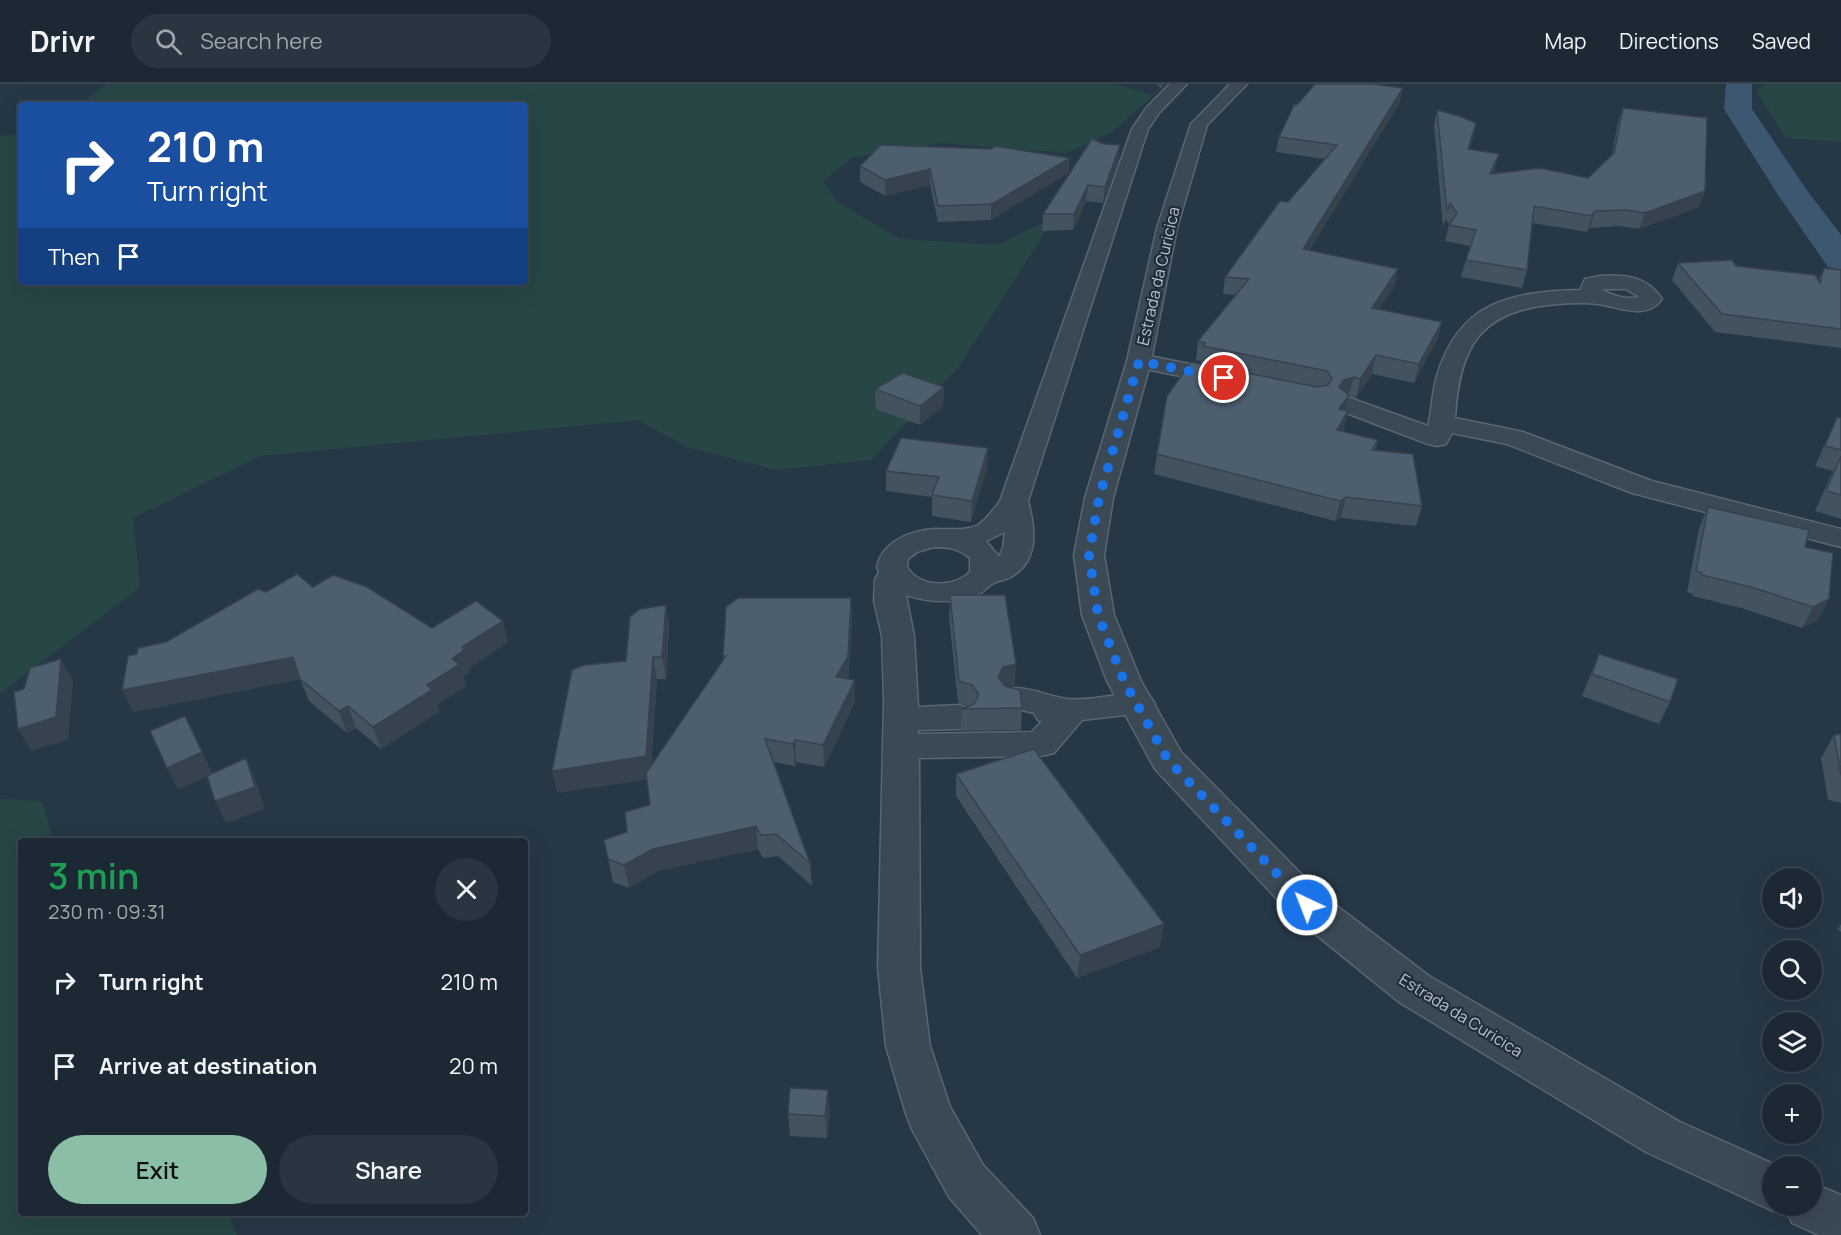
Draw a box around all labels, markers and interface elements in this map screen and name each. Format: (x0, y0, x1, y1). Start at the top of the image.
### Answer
search box (131, 14, 551, 68)
text: Drivr (30, 22, 95, 60)
icon: search (152, 25, 185, 58)
text: Search here (200, 26, 323, 56)
text: Map (1545, 27, 1586, 55)
text: Directions (1619, 27, 1719, 55)
text: Saved (1752, 27, 1811, 55)
text: 210 m (147, 117, 264, 175)
icon: right (48, 126, 126, 204)
text: Turn right (147, 172, 268, 209)
street label: Estrada da Curicica (1131, 204, 1185, 348)
icon: arrive (112, 240, 145, 273)
text: Then (48, 242, 100, 272)
pin (1198, 352, 1249, 403)
icon: arrive (1207, 361, 1240, 394)
text: 3 min (48, 851, 139, 900)
button: close (435, 858, 498, 921)
map controls (1762, 868, 1822, 1216)
button: sound (1762, 868, 1822, 928)
position arrow (1275, 873, 1339, 937)
text: 230 m · 09:31 (48, 898, 166, 925)
button: search (1762, 940, 1822, 1000)
icon: right (48, 966, 81, 999)
text: Turn right (99, 967, 204, 997)
text: 210 m (440, 967, 498, 997)
street label: Estrada da Curicica (1395, 968, 1527, 1062)
button: layers (1762, 1012, 1822, 1072)
icon: arrive (48, 1050, 81, 1083)
text: Arrive at destination (99, 1051, 317, 1081)
text: 20 m (449, 1051, 498, 1081)
button: + (1762, 1084, 1822, 1144)
button: Exit (48, 1135, 267, 1204)
button: Share (279, 1135, 498, 1204)
button: − (1762, 1156, 1822, 1216)

